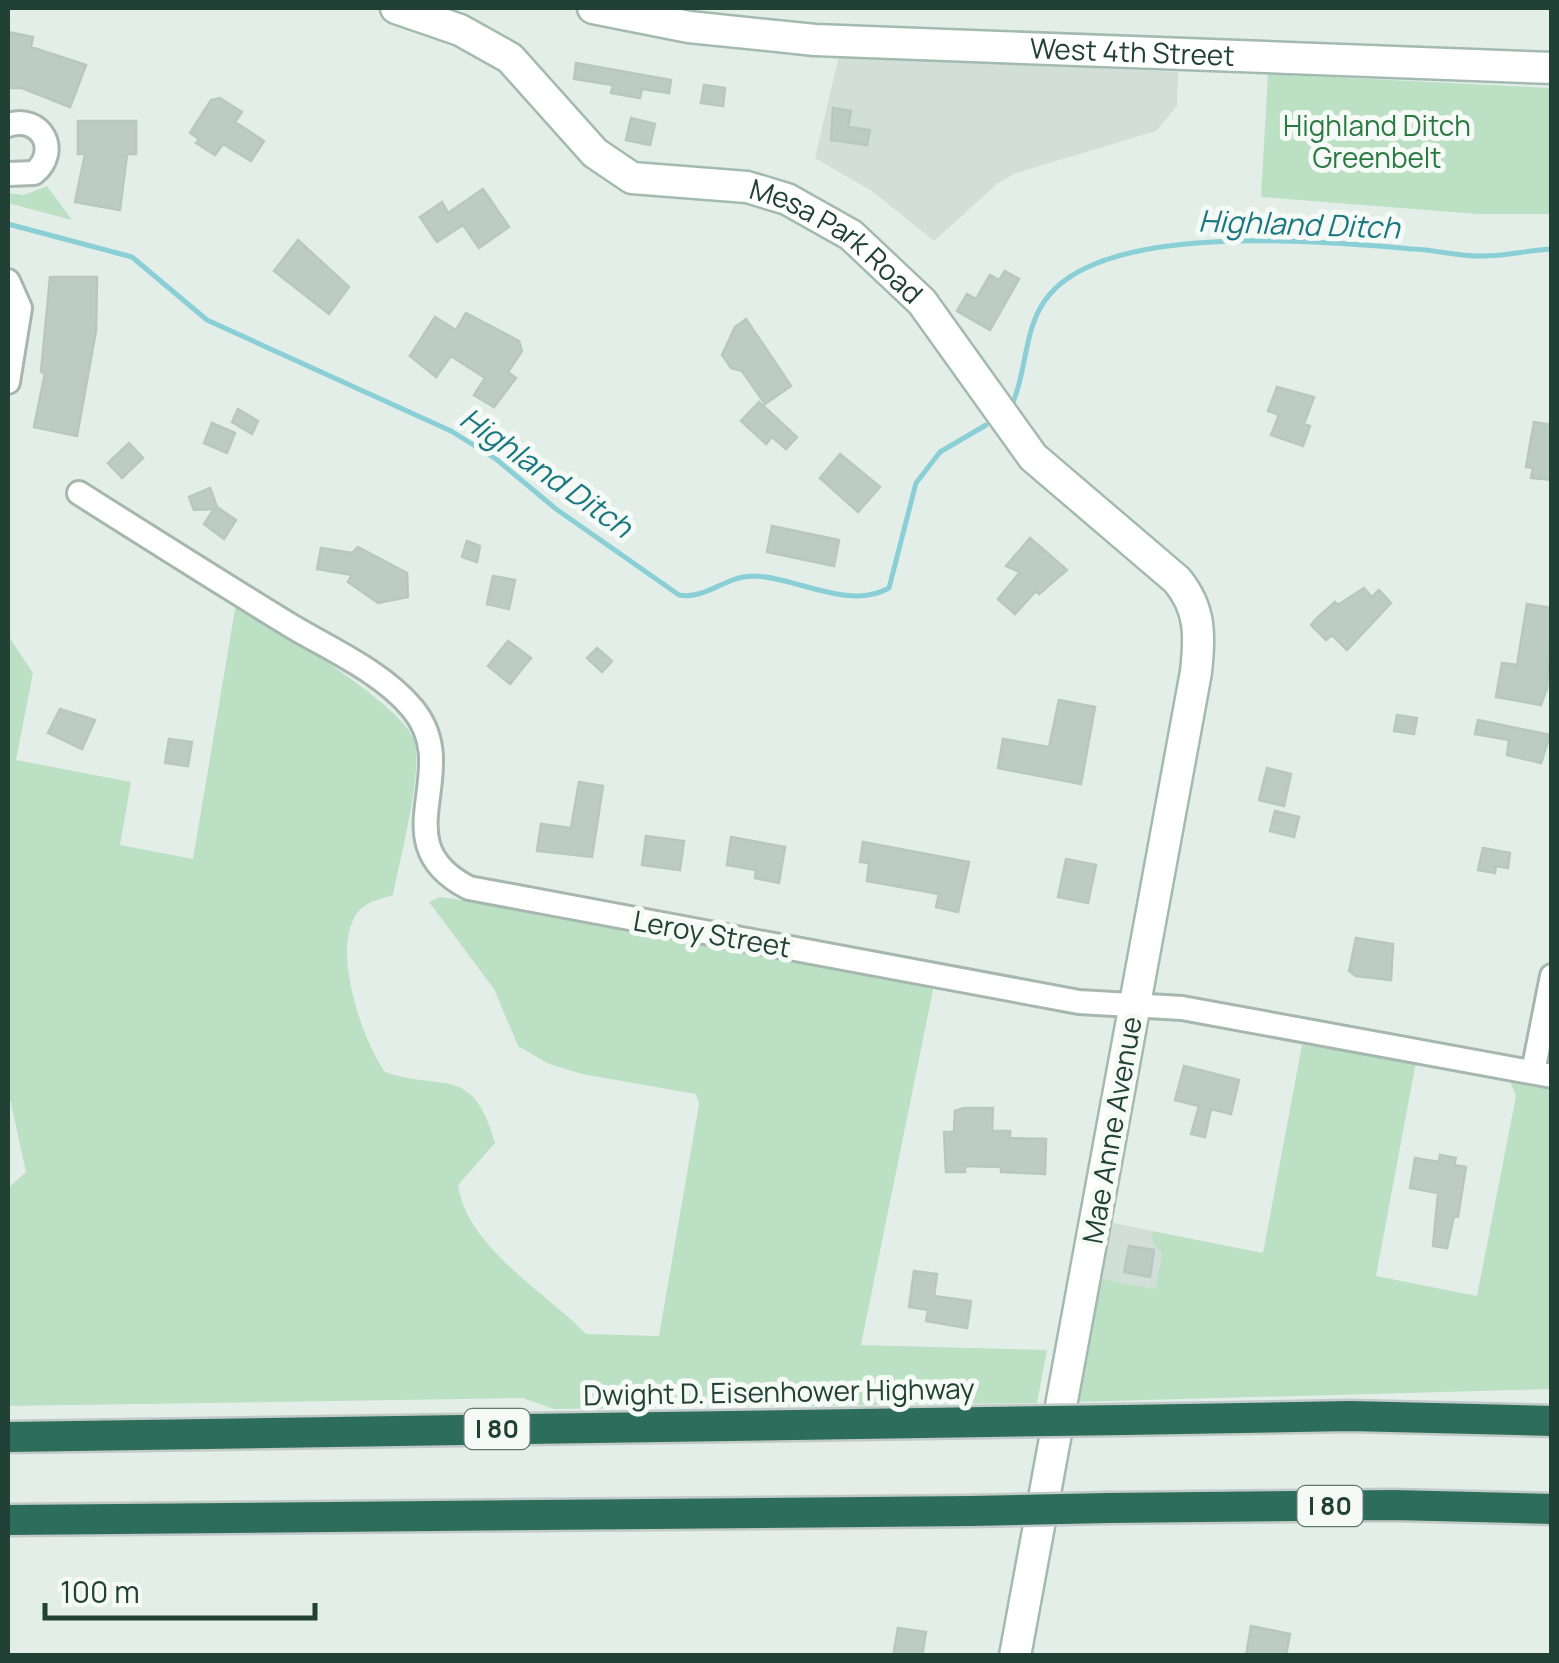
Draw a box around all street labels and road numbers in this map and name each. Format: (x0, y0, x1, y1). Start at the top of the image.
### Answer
street label: West 4th Street (1029, 28, 1235, 74)
street label: Mesa Park Road (745, 169, 932, 311)
street label: Leroy Street (631, 900, 794, 966)
street label: Mae Anne Avenue (1072, 1013, 1150, 1246)
street label: Dwight D. Eisenhower Highway (583, 1369, 975, 1413)
road number: I 80 (464, 1409, 530, 1449)
road number: I 80 (1298, 1486, 1362, 1526)

